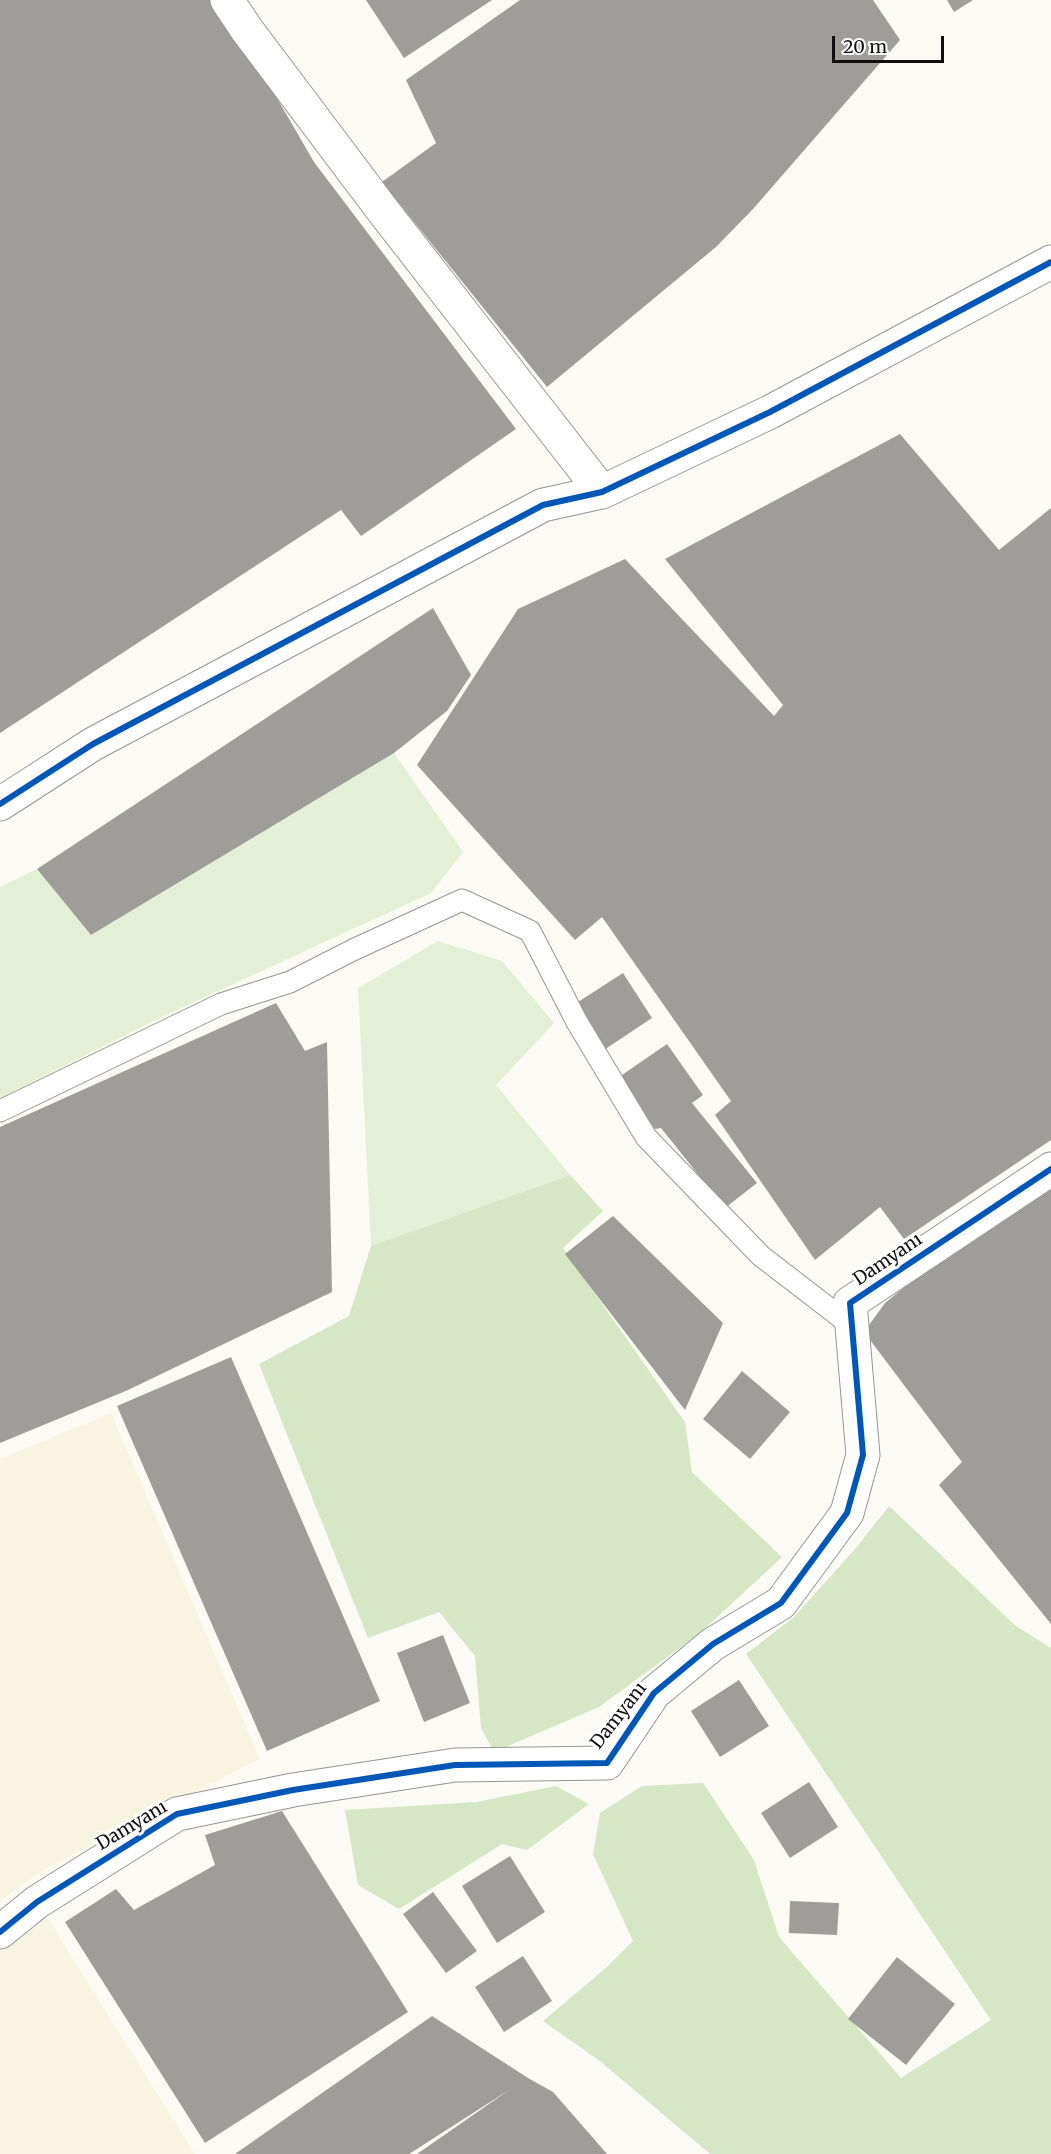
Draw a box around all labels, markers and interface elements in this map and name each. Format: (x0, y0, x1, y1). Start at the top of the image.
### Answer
scale bar (835, 24, 948, 62)
text: 20 m (843, 35, 887, 58)
street label: Damyanı (849, 1229, 927, 1291)
street label: Damyanı (586, 1678, 652, 1754)
street label: Damyanı (93, 1797, 171, 1855)

